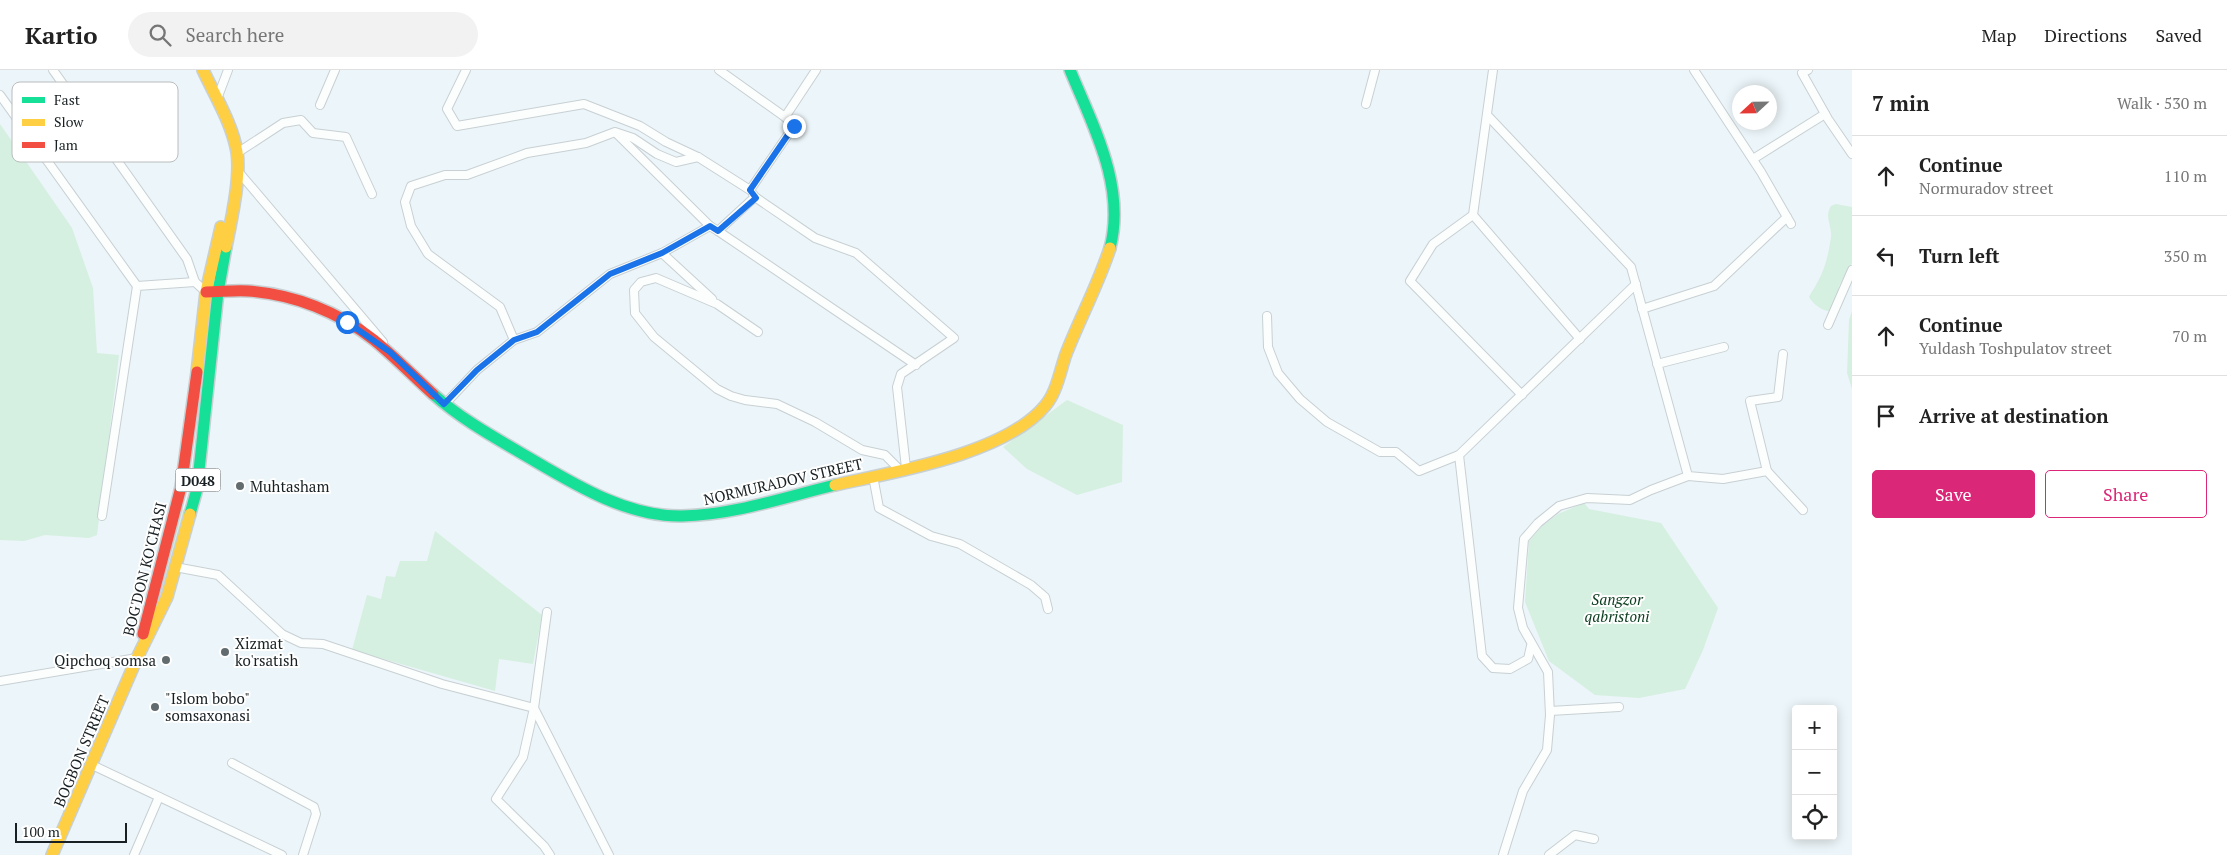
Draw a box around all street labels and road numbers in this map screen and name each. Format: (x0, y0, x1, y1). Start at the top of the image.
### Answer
street label: NORMURADOV STREET (701, 453, 865, 509)
road number: D048 (176, 468, 220, 492)
street label: BOG'DON KO'CHASI (118, 500, 170, 638)
street label: BOGBON STREET (49, 692, 113, 810)

